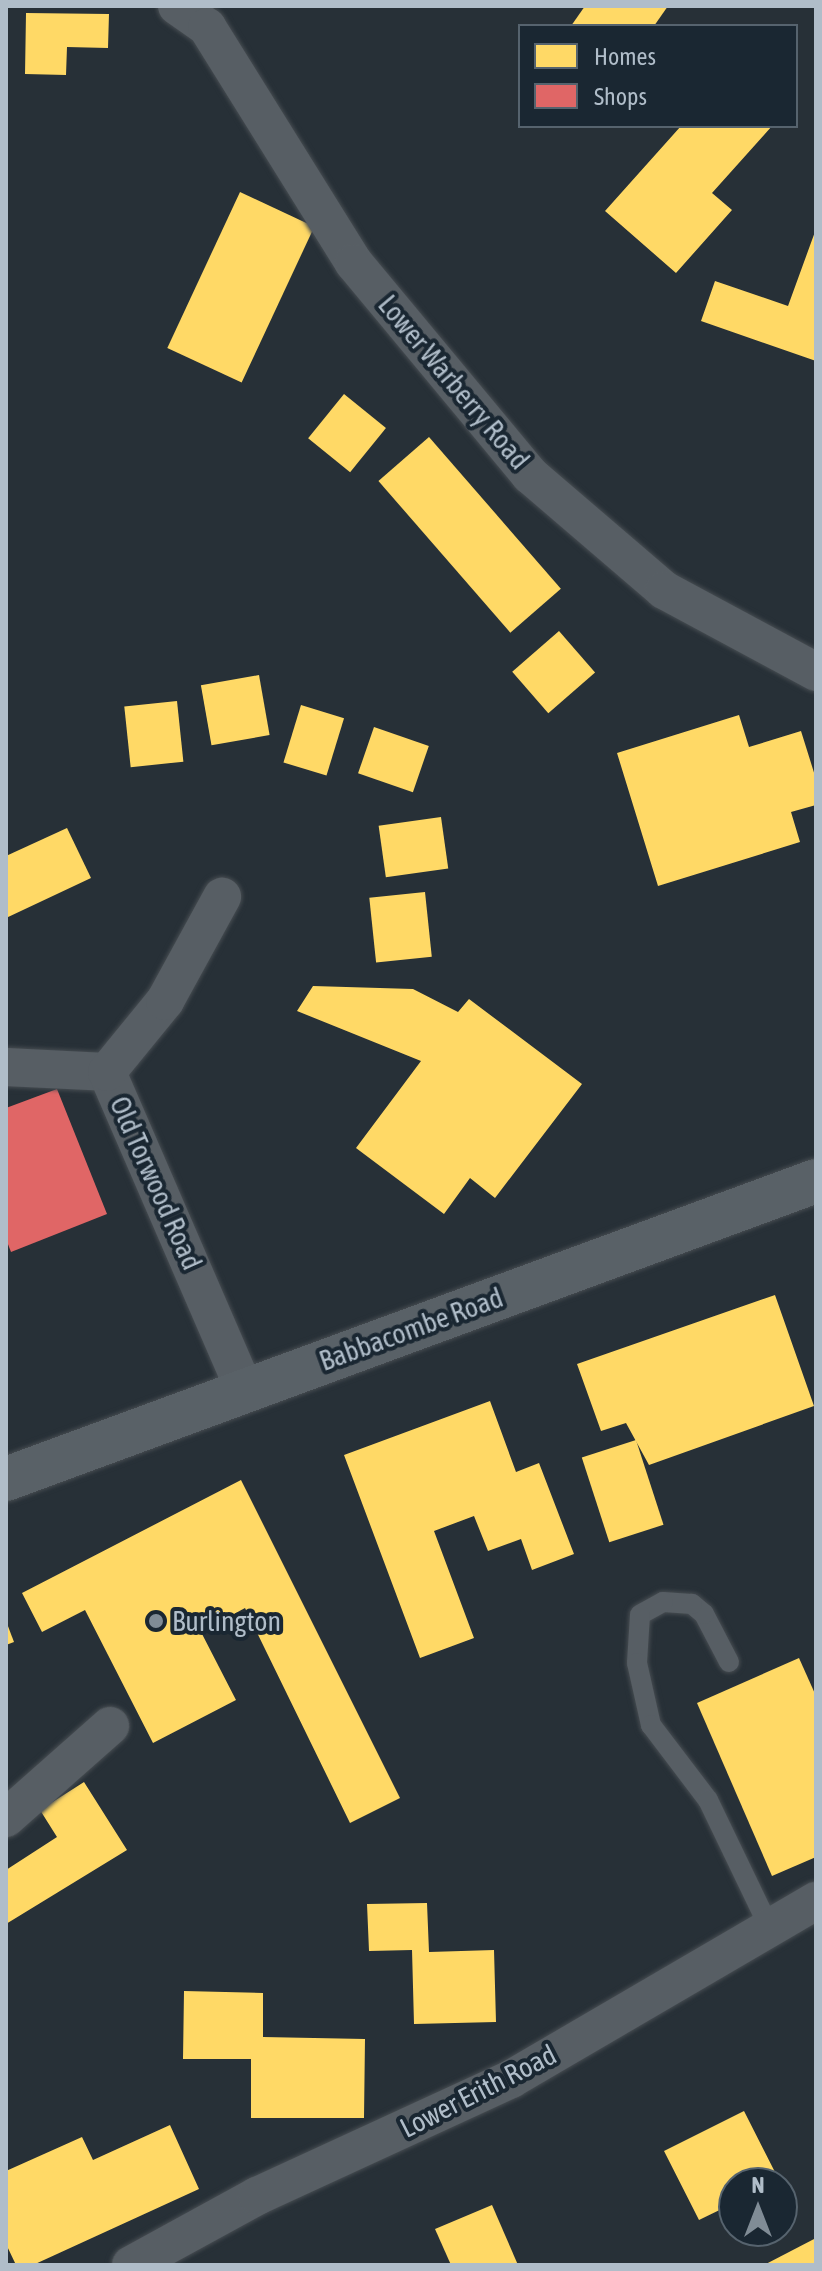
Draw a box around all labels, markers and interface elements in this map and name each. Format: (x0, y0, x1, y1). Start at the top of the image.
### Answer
legend (518, 24, 798, 128)
text: Homes (594, 43, 656, 70)
text: Shops (594, 83, 647, 110)
street label: Lower Warberry Road (371, 288, 537, 476)
street label: Old Torwood Road (103, 1091, 209, 1275)
street label: Babbacombe Road (315, 1280, 507, 1378)
place label: Burlington (172, 1604, 281, 1638)
marker: Burlington (147, 1612, 165, 1630)
street label: Lower Erith Road (394, 2037, 562, 2145)
north arrow (718, 2167, 798, 2247)
text: N (752, 2172, 764, 2198)

